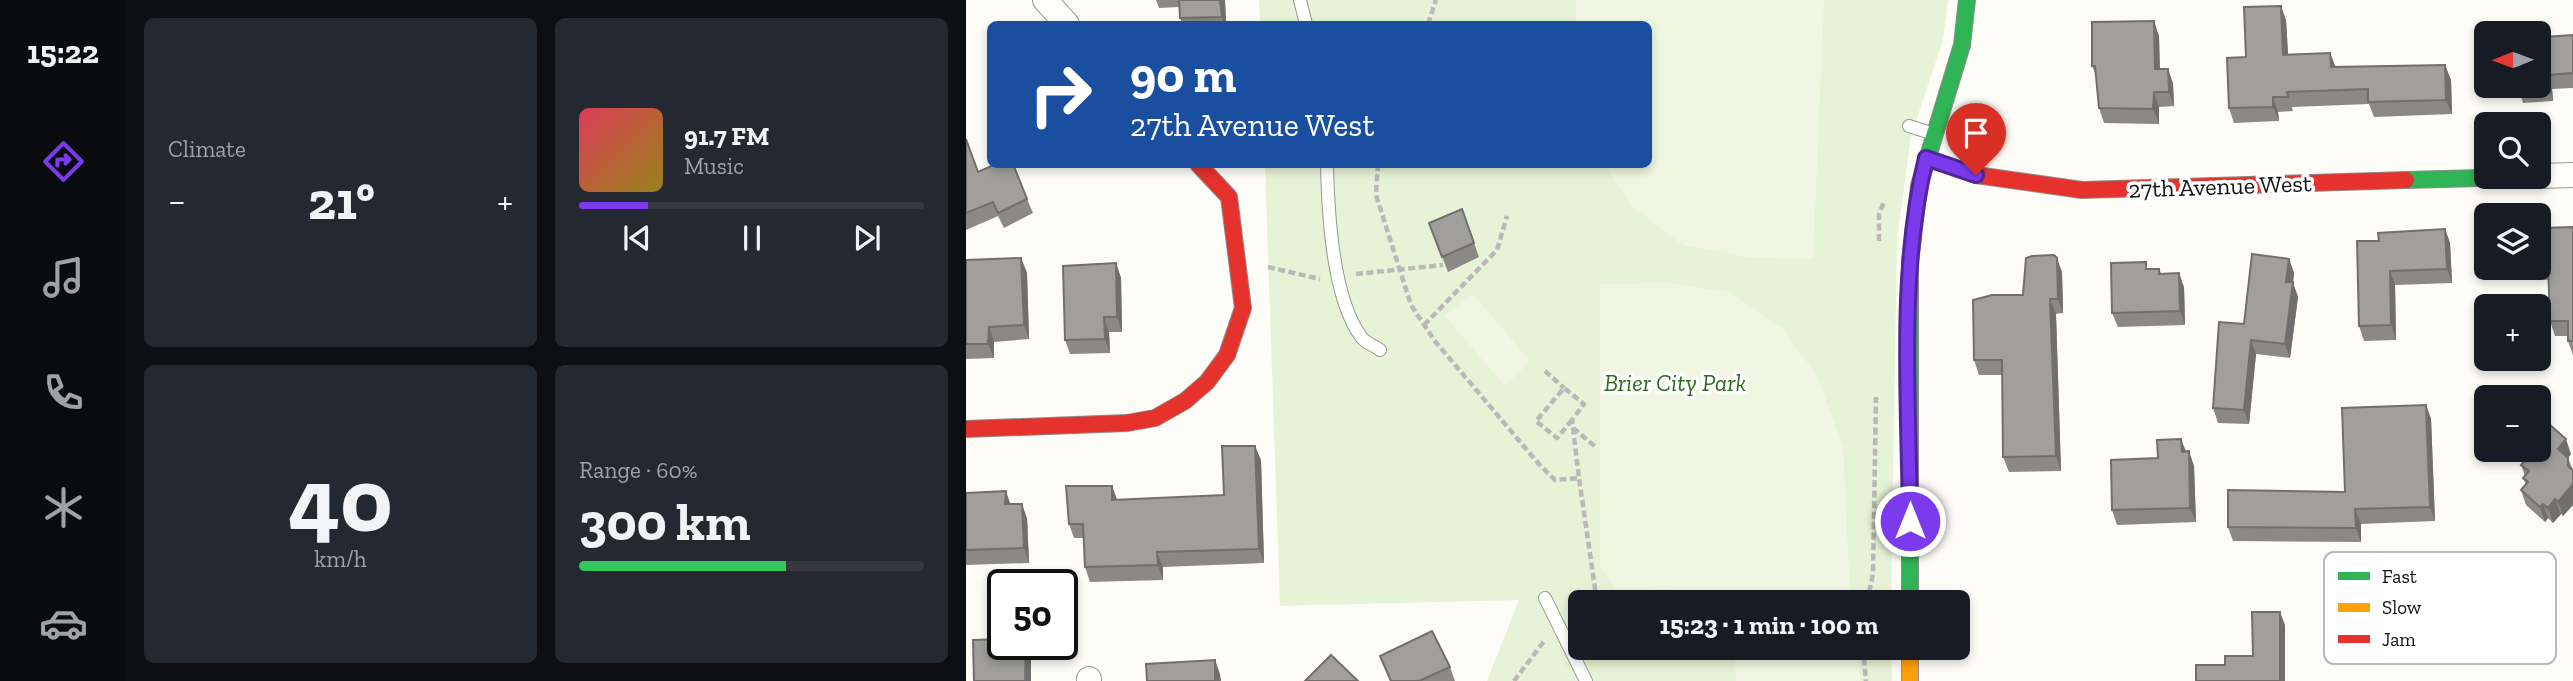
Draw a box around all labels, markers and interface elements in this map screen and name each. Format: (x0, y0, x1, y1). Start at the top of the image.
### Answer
north arrow (2474, 21, 2552, 98)
map controls (2474, 21, 2551, 462)
text: 15:22 (27, 33, 99, 71)
text: 90 m (1130, 46, 1237, 105)
icon: right (1015, 49, 1106, 140)
pin (1946, 103, 2006, 175)
text: 27th Avenue West (1130, 106, 1374, 144)
button: search (2474, 112, 2551, 189)
icon: arrive (1957, 114, 1995, 152)
text: 91.7 FM (684, 120, 770, 152)
text: Climate (168, 135, 246, 163)
icon: directions (39, 137, 88, 186)
text: Music (684, 152, 744, 180)
street label: 27th Avenue West (2128, 168, 2312, 204)
text: 21° (308, 170, 375, 232)
text: − (168, 178, 186, 224)
text: + (497, 178, 513, 224)
button: layers (2474, 203, 2551, 280)
icon: previous (618, 219, 656, 257)
icon: pause (733, 219, 771, 257)
icon: next (848, 219, 886, 257)
icon: music (39, 253, 88, 302)
button: + (2474, 294, 2551, 371)
icon: phone (39, 368, 88, 417)
park label: Brier City Park (1604, 368, 1746, 397)
button: − (2474, 385, 2551, 462)
text: 40 (288, 445, 393, 554)
text: Range · 60% (579, 456, 698, 484)
icon: climate (39, 483, 88, 532)
position arrow (1873, 484, 1947, 558)
text: 300 km (579, 491, 751, 553)
text: km/h (314, 545, 367, 573)
legend (2324, 552, 2556, 664)
text: Fast (2382, 565, 2417, 588)
speed limit sign: 50 (987, 569, 1078, 660)
text: Slow (2382, 596, 2422, 619)
icon: car (39, 599, 88, 648)
text: 15:23 · 1 min · 100 m (1659, 609, 1879, 641)
text: Jam (2382, 628, 2416, 651)

